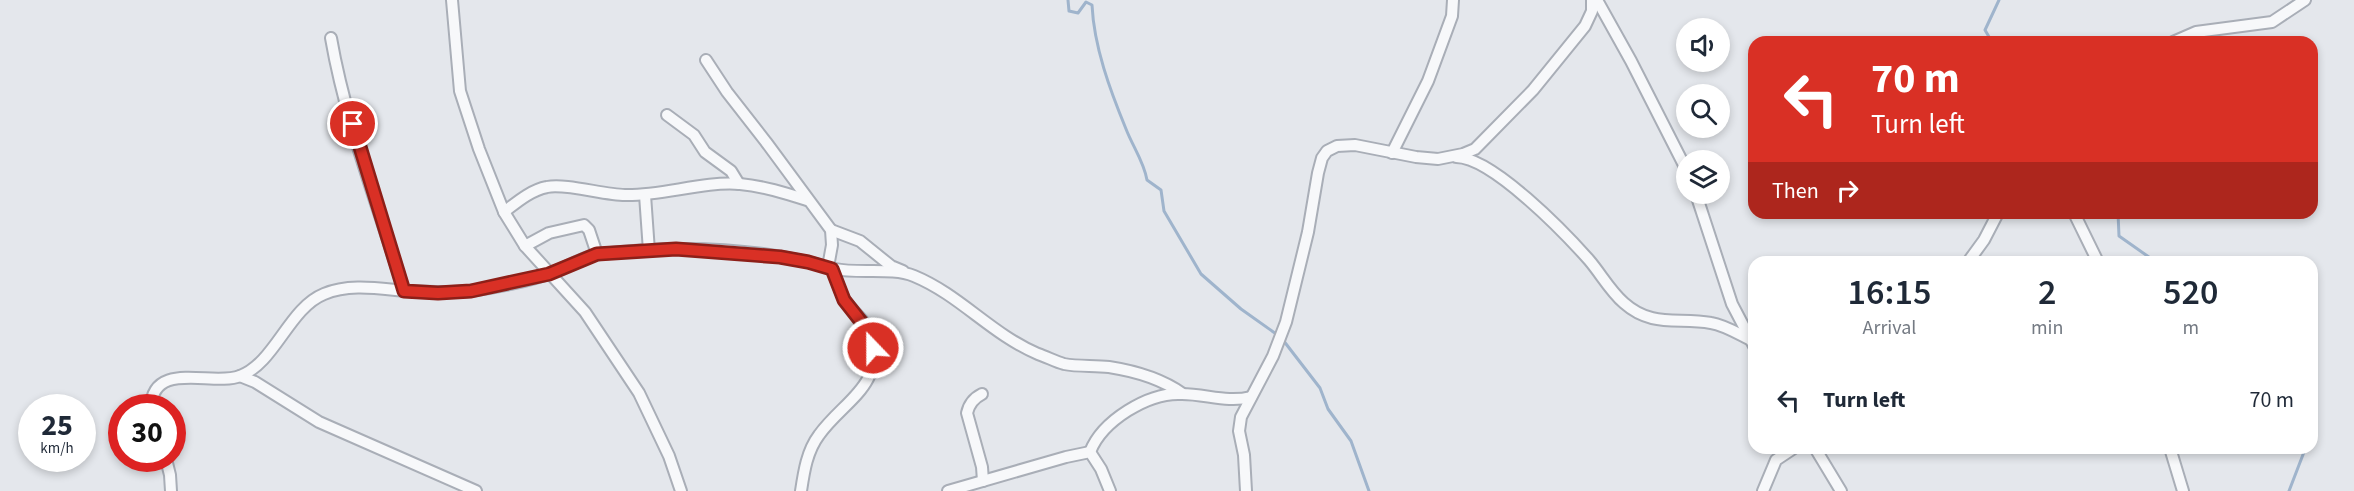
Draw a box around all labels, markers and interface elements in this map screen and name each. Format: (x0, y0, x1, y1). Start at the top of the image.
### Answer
map controls (1676, 18, 1730, 204)
button: sound (1676, 18, 1730, 72)
text: 70 m (1871, 49, 1960, 109)
icon: left (1772, 60, 1850, 138)
button: search (1676, 84, 1730, 138)
pin (327, 98, 378, 149)
text: Turn left (1871, 105, 1965, 144)
icon: arrive (336, 107, 369, 140)
button: layers (1676, 150, 1730, 204)
icon: right (1831, 174, 1864, 207)
text: Then (1772, 175, 1819, 207)
text: 16:15 (1848, 267, 1931, 318)
text: 2 (2038, 267, 2056, 318)
text: 520 (2163, 267, 2218, 318)
text: Arrival (1863, 314, 1916, 342)
text: min (2031, 314, 2063, 342)
text: m (2182, 314, 2199, 342)
position arrow (841, 316, 905, 380)
icon: left (1772, 384, 1805, 417)
text: Turn left (1823, 384, 1905, 416)
text: 70 m (2249, 384, 2294, 416)
speed limit sign: 30 (108, 394, 186, 472)
text: 25 (41, 404, 73, 447)
text: km/h (40, 438, 74, 459)

